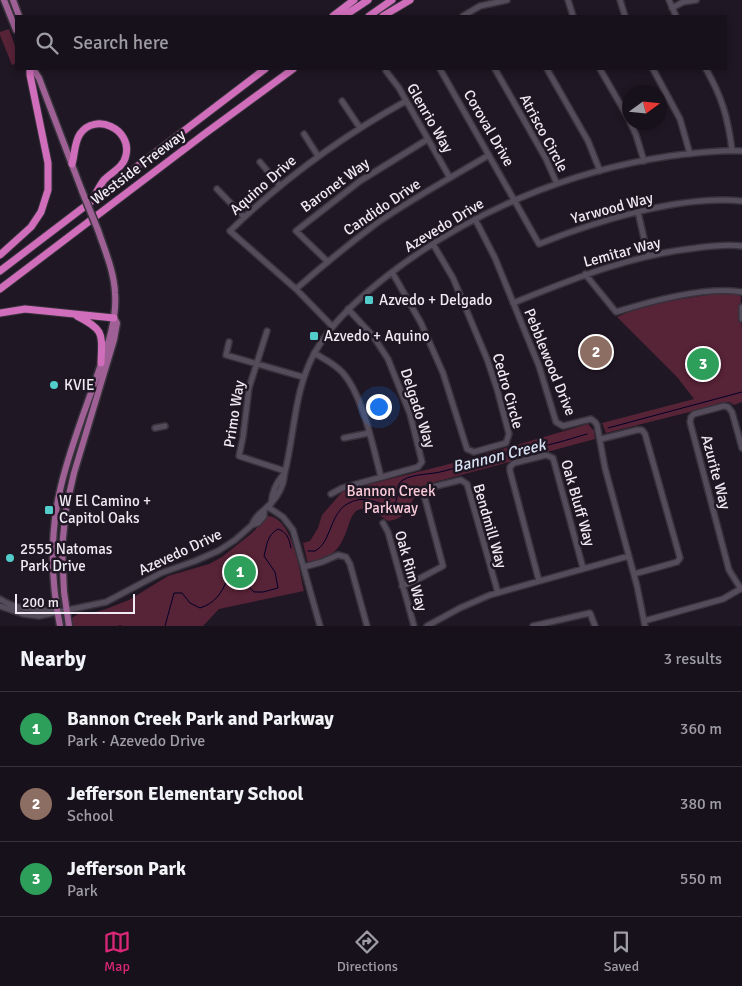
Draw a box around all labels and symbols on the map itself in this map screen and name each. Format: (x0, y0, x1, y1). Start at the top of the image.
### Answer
street label: Glenrio Way (403, 80, 457, 156)
north arrow (622, 85, 667, 130)
street label: Coroval Drive (460, 87, 518, 169)
street label: Atrisco Circle (516, 91, 572, 175)
street label: Westside Freeway (87, 126, 189, 208)
street label: Aquino Drive (226, 151, 300, 219)
street label: Baronet Way (297, 154, 373, 216)
street label: Candido Drive (340, 175, 424, 239)
street label: Yarwood Way (569, 188, 655, 228)
street label: Azevedo Drive (401, 194, 487, 256)
street label: Lemitar Way (581, 233, 663, 271)
place label: Azvedo + Delgado (379, 291, 492, 309)
marker: Azvedo + Delgado (363, 294, 375, 306)
street label: Pebblewood Drive (520, 306, 580, 418)
place label: Azvedo + Aquino (324, 327, 430, 345)
marker: Azvedo + Aquino (308, 330, 320, 342)
pin: 2 (580, 333, 612, 371)
pin: 3 (687, 345, 719, 383)
street label: Cedro Circle (489, 351, 527, 431)
street label: Delgado Way (397, 366, 439, 450)
place label: KVIE (64, 376, 94, 394)
marker: KVIE (48, 379, 60, 391)
street label: Primo Way (220, 379, 248, 449)
your location (366, 394, 392, 420)
street label: Azurite Way (697, 433, 735, 511)
water label: Bannon Creek (450, 434, 549, 477)
street label: Oak Bluff Way (557, 458, 599, 548)
park label: Bannon Creek Parkway (346, 482, 436, 517)
street label: Bendmill Way (469, 482, 511, 570)
place label: W El Camino + Capitol Oaks (59, 492, 151, 527)
marker: W El Camino + Capitol Oaks (43, 504, 55, 516)
street label: Azevedo Drive (136, 525, 224, 579)
street label: Oak Rim Way (391, 529, 431, 613)
place label: 2555 Natomas Park Drive (20, 540, 113, 575)
marker: 2555 Natomas Park Drive (4, 552, 16, 564)
pin: 1 (224, 553, 256, 591)
scale bar (15, 591, 135, 614)

